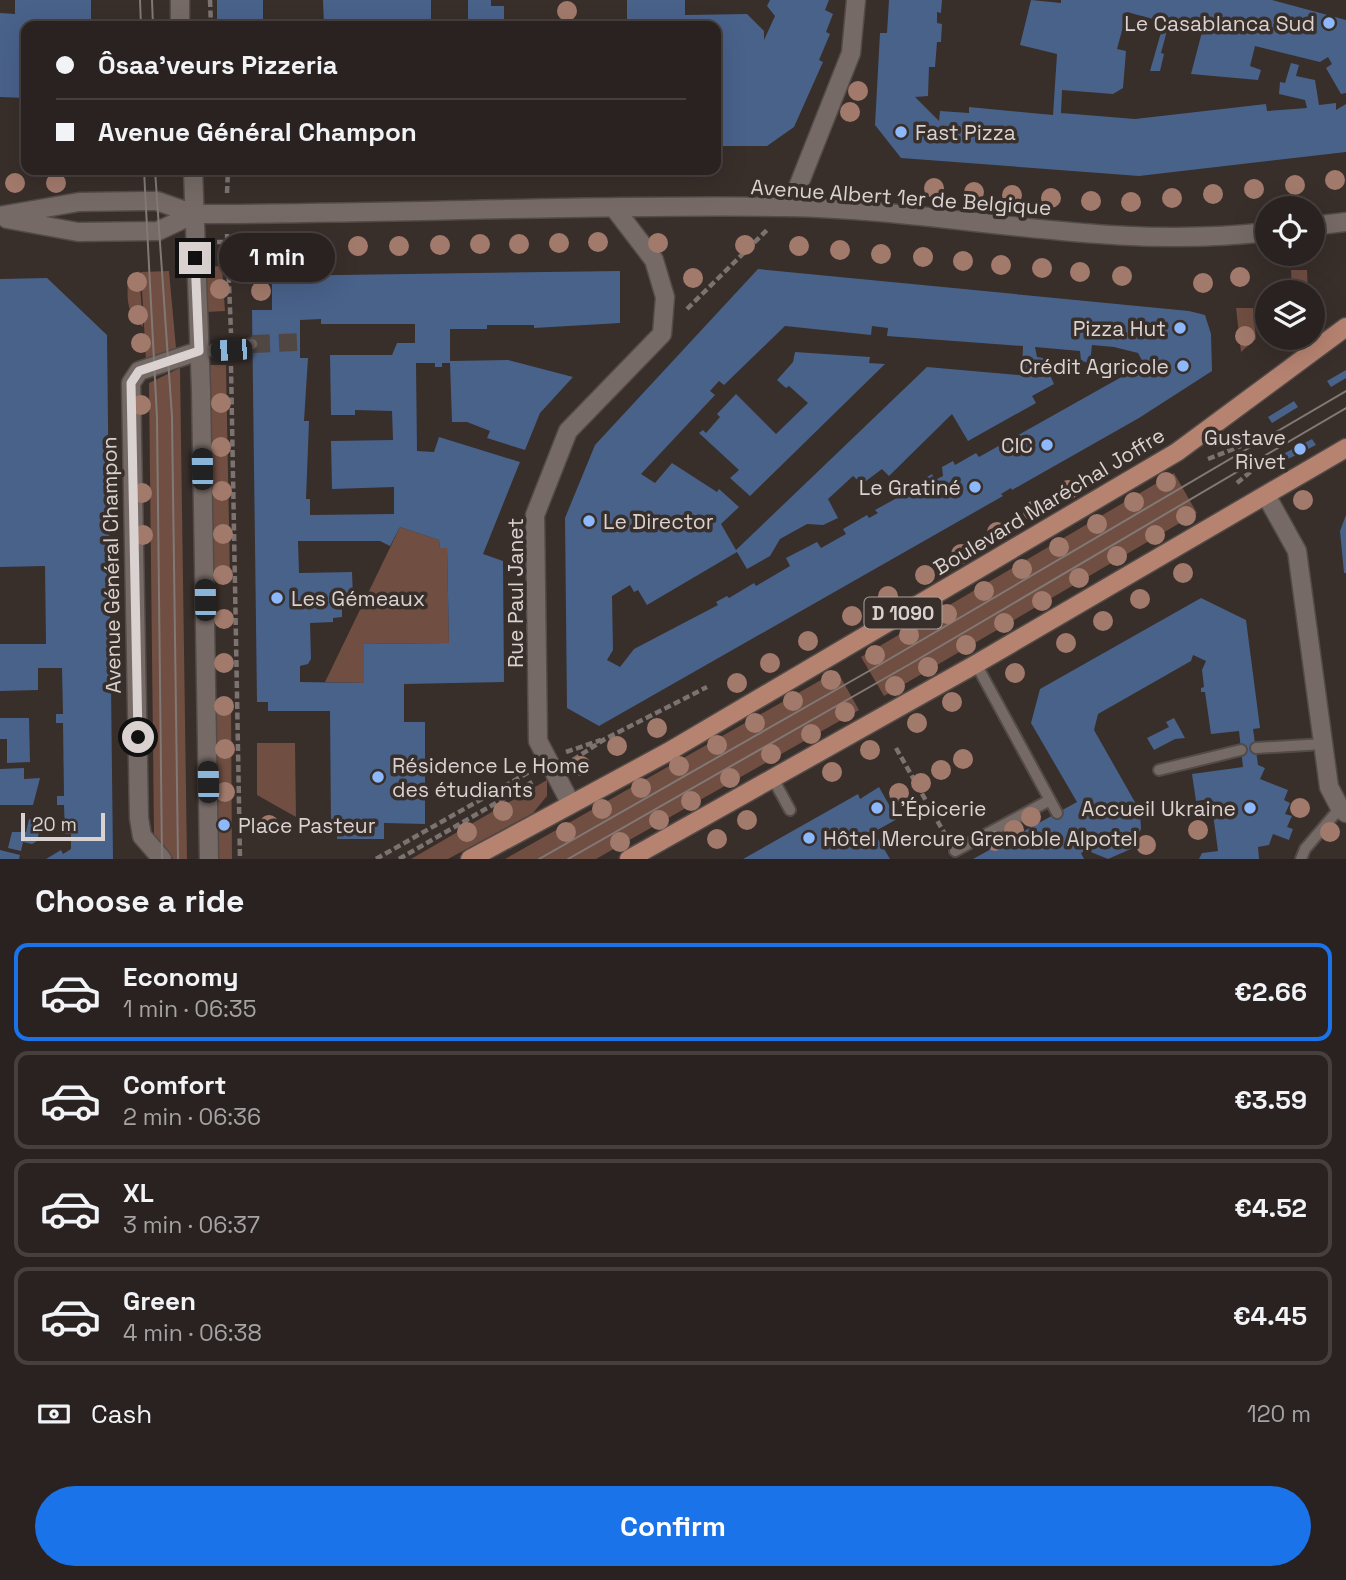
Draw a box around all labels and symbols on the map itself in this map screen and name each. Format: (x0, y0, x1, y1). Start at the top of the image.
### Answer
place label: Le Casablanca Sud (1124, 10, 1315, 37)
marker: Le Casablanca Sud (1321, 15, 1337, 31)
place label: Fast Pizza (915, 119, 1016, 146)
marker: Fast Pizza (893, 124, 909, 140)
street label: Avenue Albert 1er de Belgique (750, 173, 1052, 221)
callout: 1 min (220, 233, 335, 282)
route end (179, 242, 211, 274)
place label: Pizza Hut (1073, 315, 1166, 342)
marker: Pizza Hut (1172, 320, 1188, 336)
car (210, 338, 253, 362)
place label: Crédit Agricole (1019, 353, 1169, 380)
marker: Crédit Agricole (1175, 358, 1191, 374)
street label: Boulevard Maréchal Joffre (928, 421, 1170, 581)
place label: Gustave Rivet (1204, 424, 1286, 475)
place label: CIC (1001, 432, 1033, 459)
street label: Avenue Général Champon (95, 436, 127, 694)
marker: CIC (1039, 437, 1055, 453)
marker: Gustave Rivet (1292, 441, 1308, 457)
car (192, 448, 213, 490)
place label: Le Gratiné (859, 474, 961, 501)
marker: Le Gratiné (967, 479, 983, 495)
place label: Le Director (603, 508, 714, 535)
marker: Le Director (581, 513, 597, 529)
street label: Rue Paul Janet (502, 518, 529, 668)
car (195, 579, 216, 621)
place label: Les Gémeaux (291, 585, 425, 612)
marker: Les Gémeaux (269, 590, 285, 606)
road number: D 1090 (864, 598, 942, 628)
route start (122, 721, 154, 753)
place label: Résidence Le Home des étudiants (392, 752, 590, 803)
car (198, 761, 219, 803)
marker: Résidence Le Home des étudiants (370, 769, 386, 785)
place label: L'Épicerie (891, 795, 987, 822)
place label: Accueil Ukraine (1081, 795, 1236, 822)
marker: L'Épicerie (869, 800, 885, 816)
marker: Accueil Ukraine (1242, 800, 1258, 816)
scale bar (21, 810, 105, 842)
place label: Place Pasteur (238, 812, 376, 839)
marker: Place Pasteur (216, 817, 232, 833)
place label: Hôtel Mercure Grenoble Alpotel (823, 825, 1138, 852)
marker: Hôtel Mercure Grenoble Alpotel (801, 830, 817, 846)

